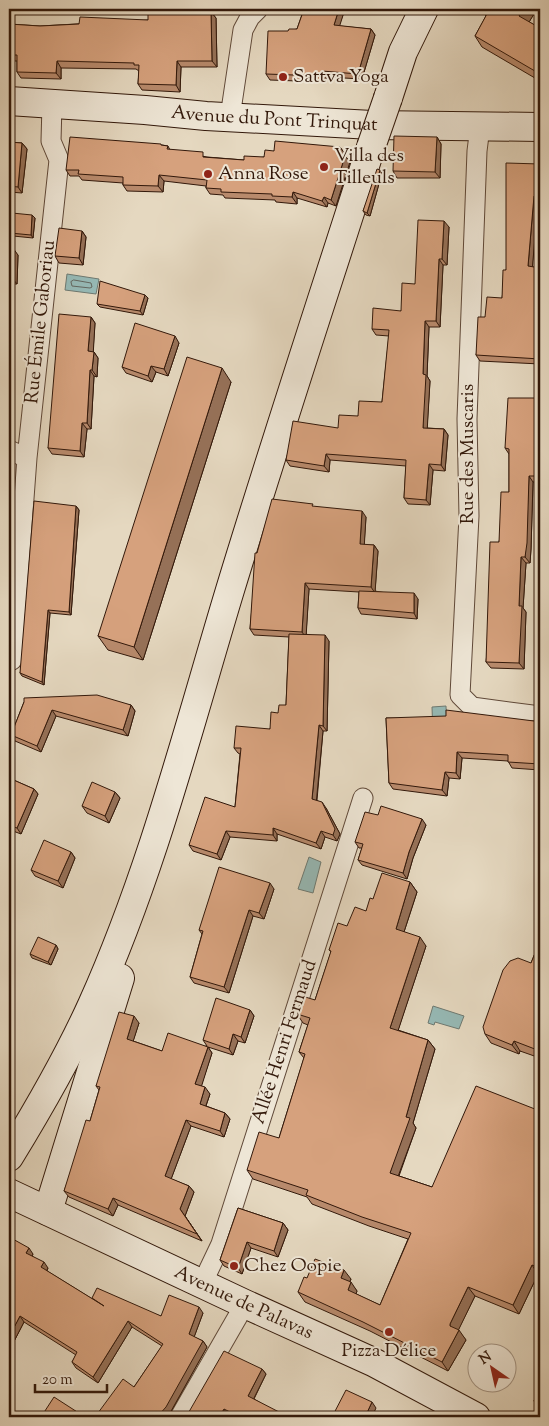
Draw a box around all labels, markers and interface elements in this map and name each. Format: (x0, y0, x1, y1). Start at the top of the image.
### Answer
place label: Sattva Yoga (293, 64, 389, 91)
marker: Sattva Yoga (277, 71, 289, 83)
street label: Avenue du Pont Trinquat (170, 99, 378, 139)
place label: Villa des Tilleuls (334, 143, 404, 192)
place label: Anna Rose (218, 161, 309, 188)
marker: Villa des Tilleuls (318, 161, 330, 173)
marker: Anna Rose (202, 168, 214, 180)
street label: Rue Émile Gaboriau (19, 239, 63, 405)
street label: Rue des Muscaris (455, 384, 482, 524)
street label: Allée Henri Fermaud (246, 956, 324, 1128)
place label: Chez Oopie (244, 1253, 342, 1280)
street label: Avenue de Palavas (170, 1259, 317, 1347)
marker: Chez Oopie (228, 1260, 240, 1272)
marker: Pizza Délice (383, 1326, 395, 1338)
place label: Pizza Délice (342, 1338, 437, 1365)
north arrow (466, 1344, 516, 1394)
text: N (476, 1347, 496, 1370)
scale bar (35, 1361, 108, 1393)
text: 20 m (42, 1370, 73, 1391)

